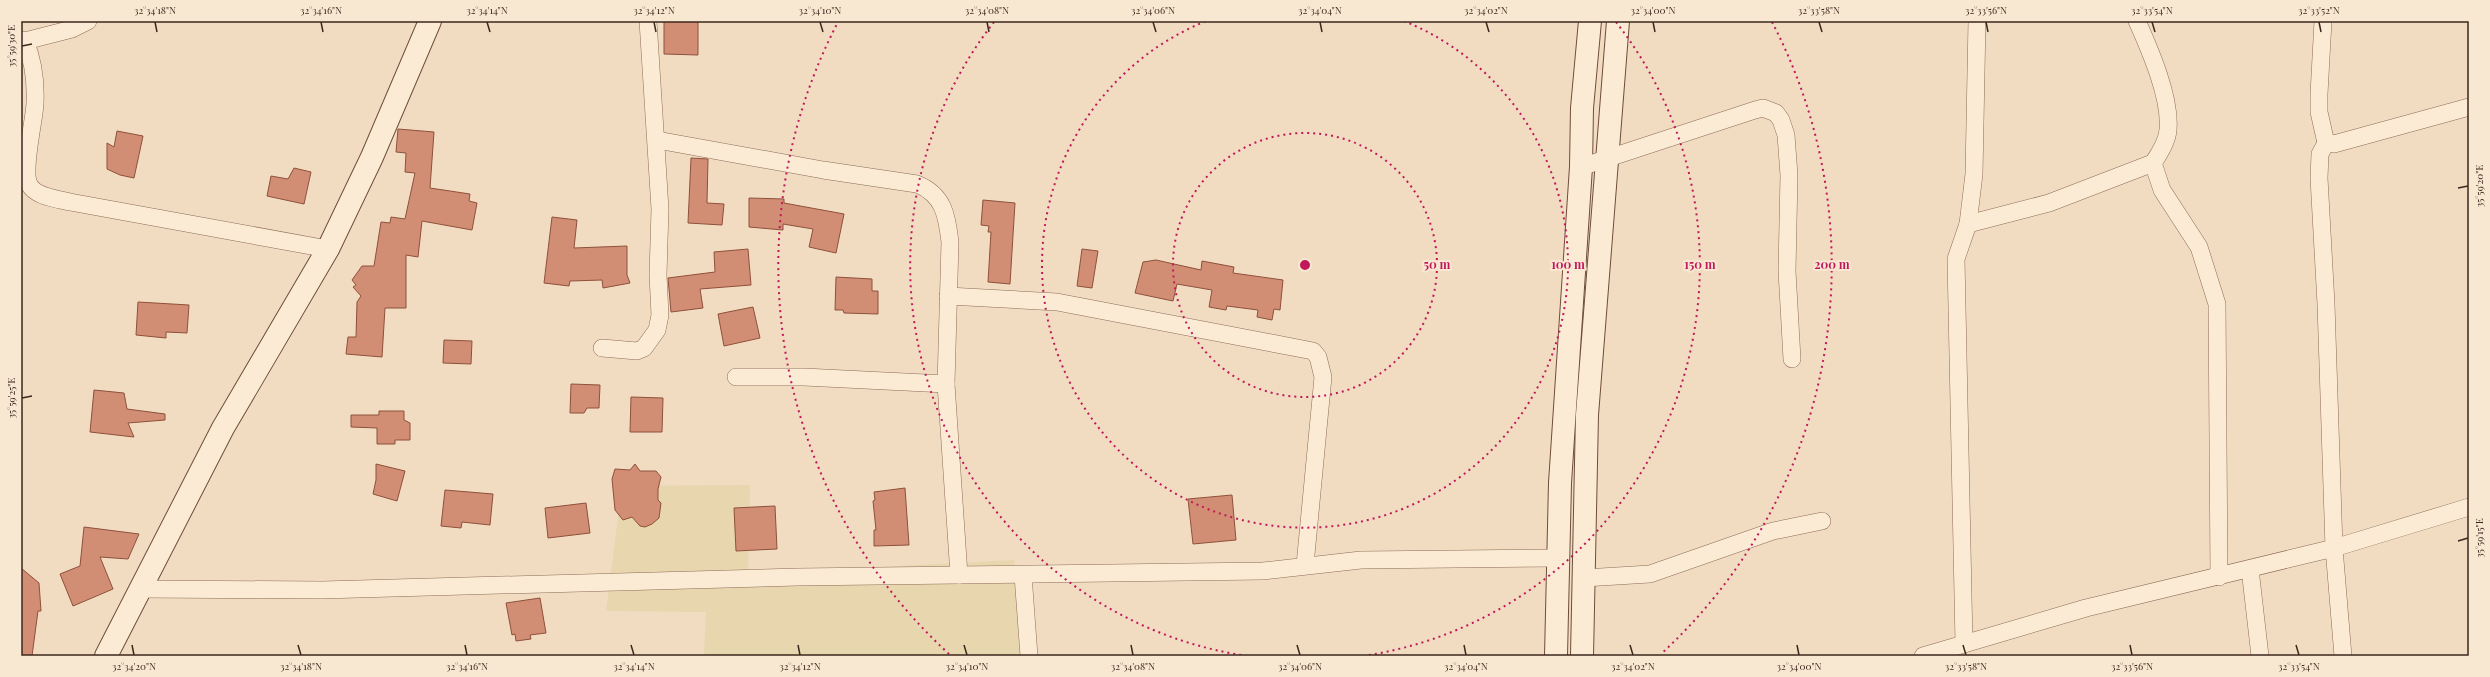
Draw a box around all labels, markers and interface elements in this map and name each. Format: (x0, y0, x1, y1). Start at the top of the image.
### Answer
text: 32°34'18"N (134, 3, 176, 17)
text: 32°34'16"N (300, 3, 342, 17)
text: 32°34'14"N (466, 3, 508, 17)
text: 32°34'12"N (633, 3, 675, 17)
text: 32°34'10"N (799, 3, 841, 17)
text: 32°34'08"N (965, 3, 1009, 17)
text: 32°34'06"N (1131, 3, 1175, 17)
text: 32°34'04"N (1298, 3, 1342, 17)
text: 32°34'02"N (1464, 3, 1508, 17)
text: 32°34'00"N (1631, 3, 1676, 17)
text: 32°33'58"N (1798, 3, 1840, 17)
text: 32°33'56"N (1965, 3, 2007, 17)
text: 32°33'54"N (2131, 3, 2173, 17)
text: 32°33'52"N (2298, 3, 2340, 17)
text: 35°59'30"E (4, 25, 18, 67)
text: 35°59'20"E (2472, 165, 2486, 207)
text: 50 m (1424, 256, 1451, 272)
text: 100 m (1551, 256, 1585, 272)
text: 150 m (1684, 256, 1716, 272)
text: 200 m (1814, 256, 1850, 272)
centre of rings (1298, 258, 1312, 272)
text: 35°59'25"E (4, 378, 18, 418)
text: 35°59'15"E (2472, 518, 2486, 558)
text: 32°34'20"N (112, 659, 156, 673)
text: 32°34'18"N (280, 659, 322, 673)
text: 32°34'16"N (446, 659, 488, 673)
text: 32°34'14"N (613, 659, 655, 673)
text: 32°34'12"N (779, 659, 821, 673)
text: 32°34'10"N (946, 659, 988, 673)
text: 32°34'08"N (1111, 659, 1155, 673)
text: 32°34'06"N (1278, 659, 1322, 673)
text: 32°34'04"N (1444, 659, 1488, 673)
text: 32°34'02"N (1611, 659, 1655, 673)
text: 32°34'00"N (1777, 659, 1822, 673)
text: 32°33'58"N (1945, 659, 1987, 673)
text: 32°33'56"N (2111, 659, 2153, 673)
text: 32°33'54"N (2278, 659, 2320, 673)

